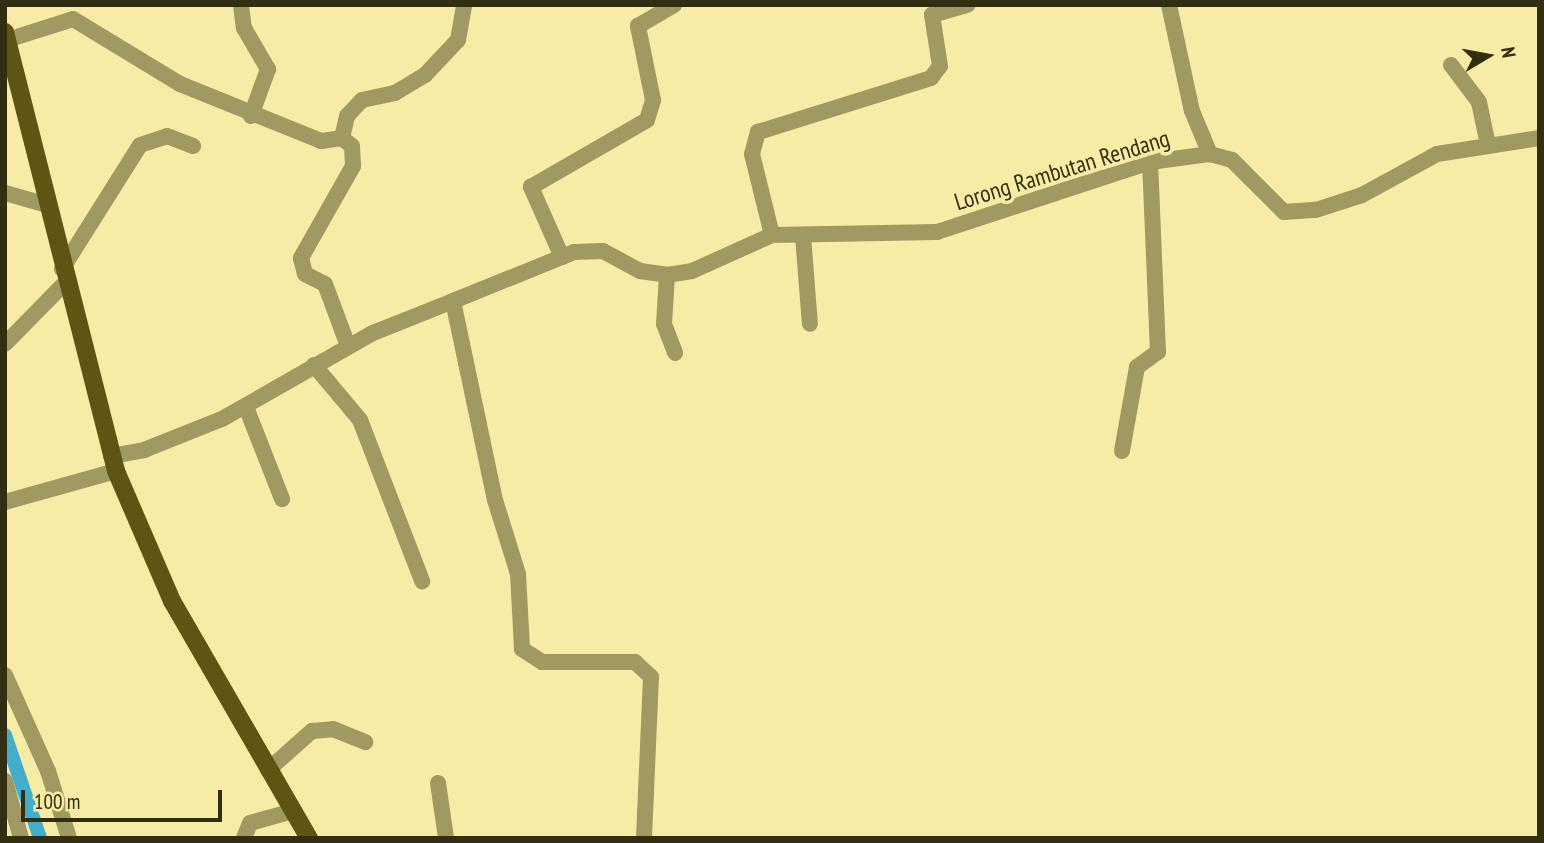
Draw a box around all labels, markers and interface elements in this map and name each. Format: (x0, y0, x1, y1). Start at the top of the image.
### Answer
north arrow (1453, 21, 1523, 91)
text: N (1496, 45, 1521, 59)
street label: Lorong Rambutan Rendang (951, 124, 1173, 216)
scale bar (24, 776, 226, 820)
text: 100 m (34, 788, 80, 815)

